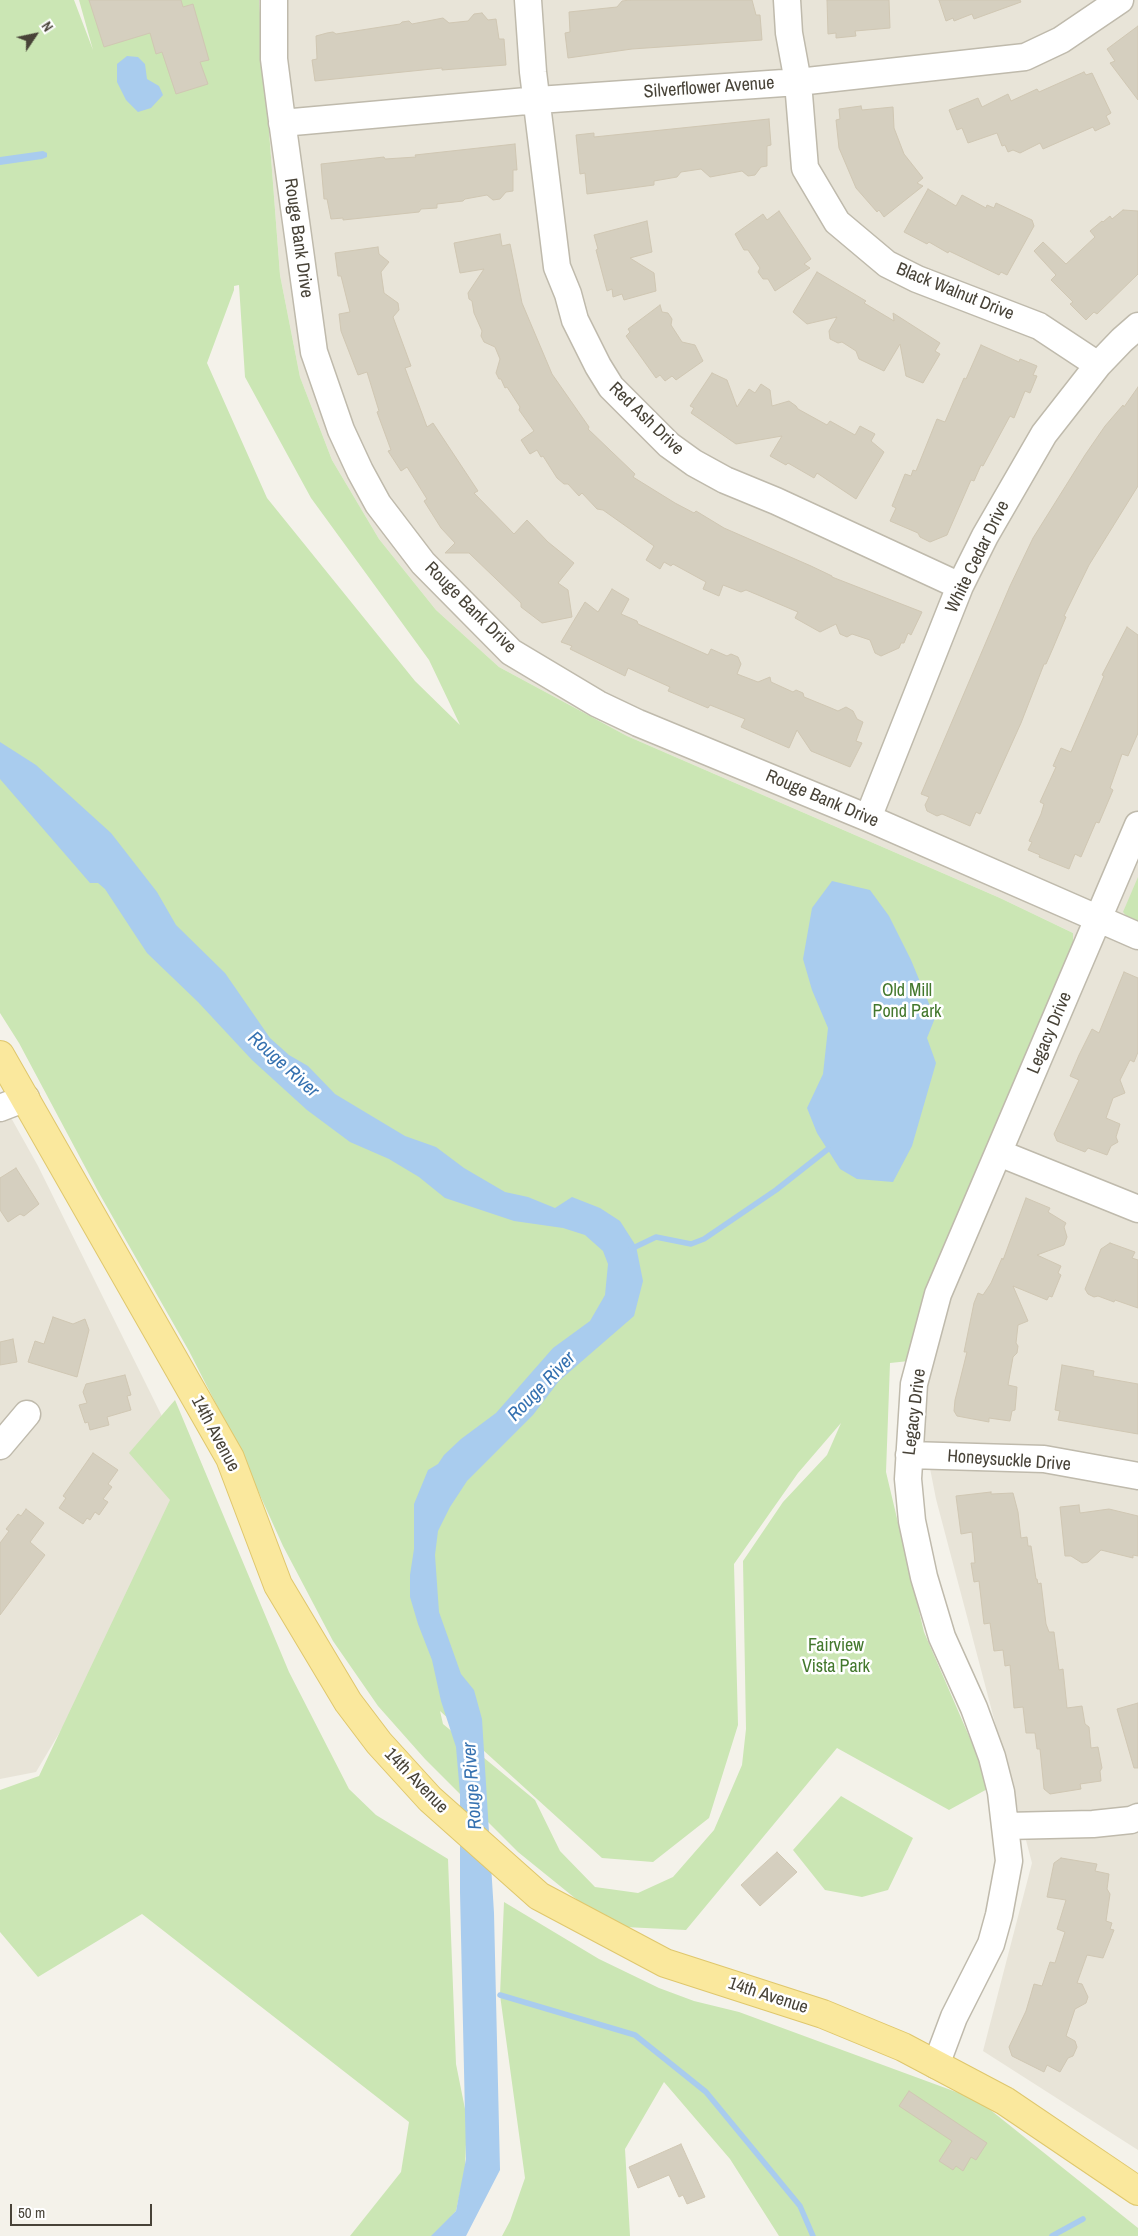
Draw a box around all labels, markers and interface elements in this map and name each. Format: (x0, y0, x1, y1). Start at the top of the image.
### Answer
north arrow (10, 10, 60, 60)
text: N (38, 18, 57, 35)
street label: Silverflower Avenue (643, 73, 775, 103)
street label: Rouge Bank Drive (279, 177, 317, 299)
street label: Black Walnut Drive (893, 259, 1017, 325)
street label: Red Ash Drive (604, 378, 688, 460)
street label: White Cedar Drive (942, 497, 1014, 617)
street label: Rouge Bank Drive (420, 558, 520, 658)
street label: Rouge Bank Drive (762, 765, 882, 833)
park label: Old Mill Pond Park (873, 980, 941, 1022)
street label: Legacy Drive (1023, 989, 1077, 1077)
water label: Rouge River (243, 1027, 323, 1103)
water label: Rouge River (503, 1348, 581, 1426)
street label: Legacy Drive (899, 1368, 931, 1456)
street label: 14th Avenue (186, 1392, 244, 1476)
street label: Honeysuckle Drive (946, 1446, 1072, 1476)
park label: Fairview Vista Park (802, 1635, 870, 1678)
water label: Rouge River (459, 1742, 487, 1830)
street label: 14th Avenue (380, 1744, 452, 1818)
street label: 14th Avenue (725, 1973, 811, 2019)
scale bar (12, 2194, 155, 2226)
text: 50 m (18, 2202, 45, 2223)

